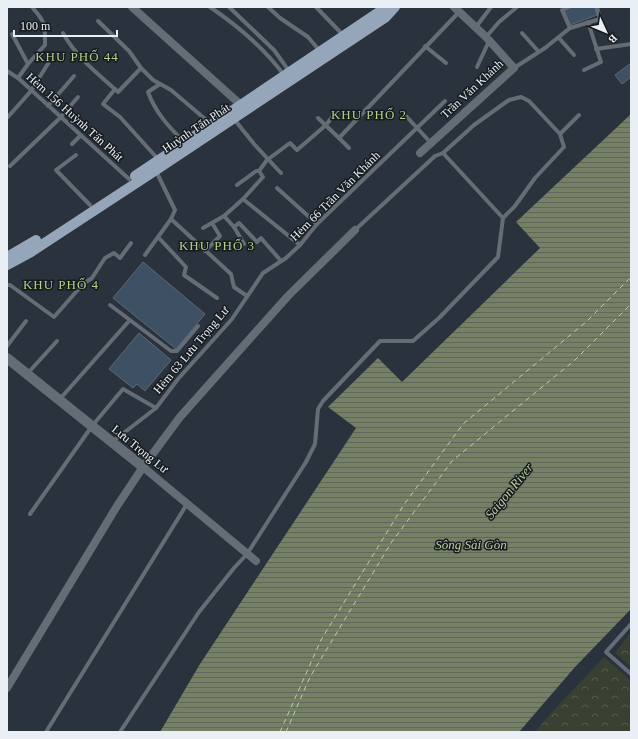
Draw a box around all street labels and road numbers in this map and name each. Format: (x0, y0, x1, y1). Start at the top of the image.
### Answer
street label: Trần Văn Khánh (438, 57, 506, 121)
street label: Hẻm 156 Huỳnh Tấn Phát (24, 70, 127, 165)
street label: Huỳnh Tấn Phát (160, 100, 233, 156)
street label: Hẻm 66 Trần Văn Khánh (287, 148, 383, 244)
street label: Hẻm 63 Lưu Trọng Lư (150, 303, 232, 397)
street label: Lưu Trọng Lư (109, 422, 171, 476)

